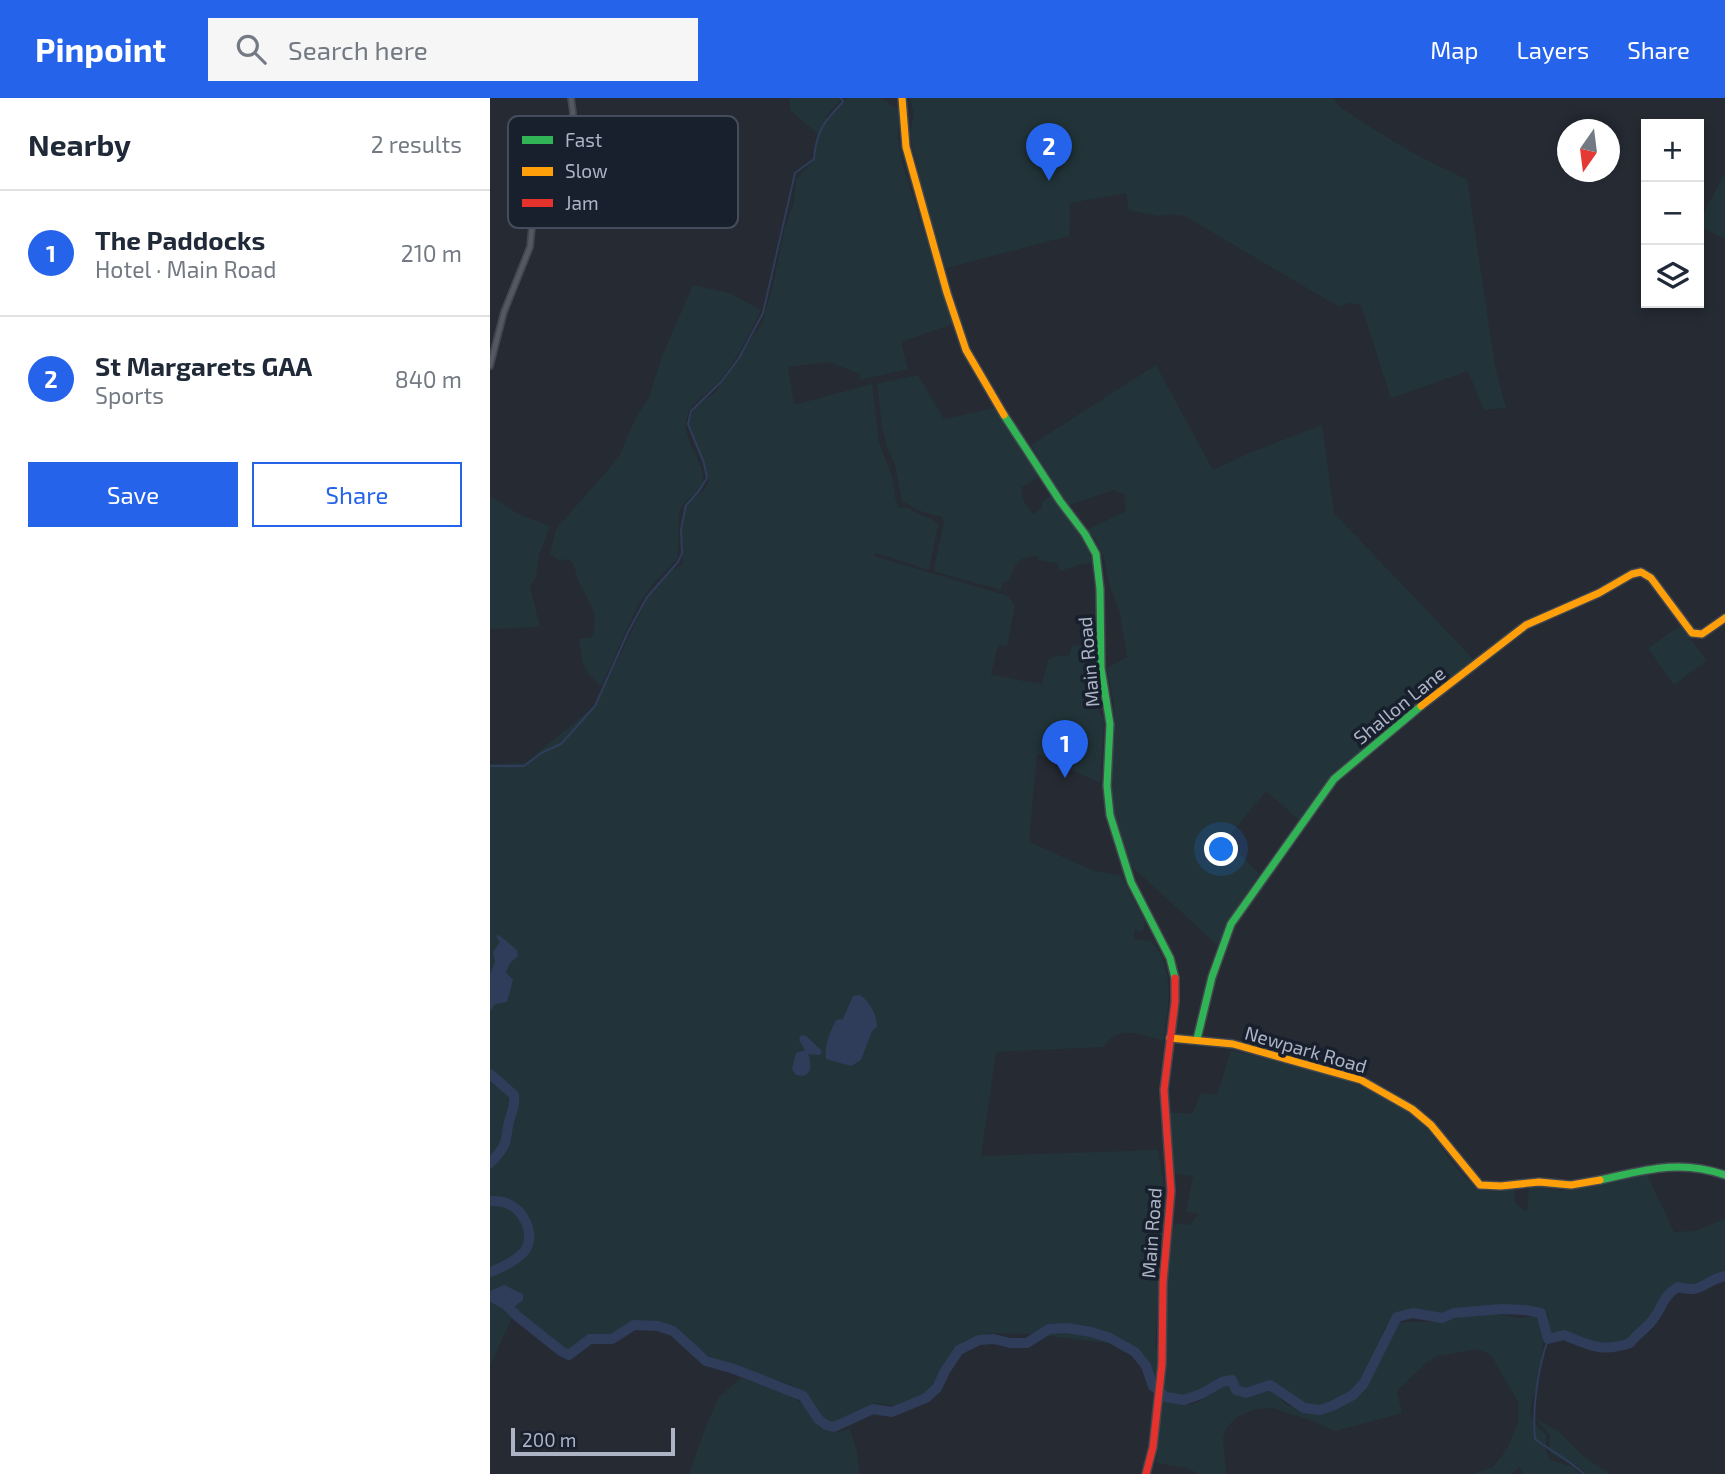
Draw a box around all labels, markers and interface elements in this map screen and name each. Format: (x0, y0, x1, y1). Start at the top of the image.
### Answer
search box (208, 18, 698, 81)
text: Pinpoint (35, 29, 166, 69)
icon: search (232, 30, 270, 68)
text: Search here (288, 34, 428, 65)
text: Map (1430, 35, 1478, 64)
text: Layers (1516, 35, 1589, 64)
text: Share (1627, 35, 1690, 64)
legend (508, 116, 738, 228)
north arrow (1557, 119, 1620, 182)
map controls (1641, 119, 1704, 308)
button: + (1641, 119, 1704, 182)
pin: 2 (1026, 123, 1072, 181)
text: Nearby (28, 126, 131, 162)
text: Fast (565, 128, 602, 151)
text: 2 results (371, 130, 462, 158)
text: Slow (565, 159, 608, 182)
button: − (1641, 182, 1704, 245)
text: Jam (565, 191, 599, 214)
text: The Paddocks (95, 224, 265, 255)
text: 1 (46, 239, 56, 267)
text: 210 m (401, 239, 462, 267)
button: layers (1641, 245, 1704, 308)
text: Hotel · Main Road (95, 255, 276, 283)
text: St Margarets GAA (95, 350, 312, 381)
text: 2 (44, 365, 58, 393)
text: 840 m (395, 365, 462, 393)
text: Sports (95, 381, 164, 409)
button: Save (28, 462, 238, 527)
button: Share (252, 462, 462, 527)
street label: Main Road (1073, 616, 1103, 708)
street label: Shallon Lane (1349, 661, 1449, 749)
pin: 1 (1042, 720, 1088, 778)
your location (1204, 832, 1238, 866)
street label: Newpark Road (1242, 1021, 1370, 1077)
street label: Main Road (1136, 1187, 1166, 1279)
scale bar (511, 1425, 676, 1457)
text: 200 m (522, 1428, 576, 1451)

